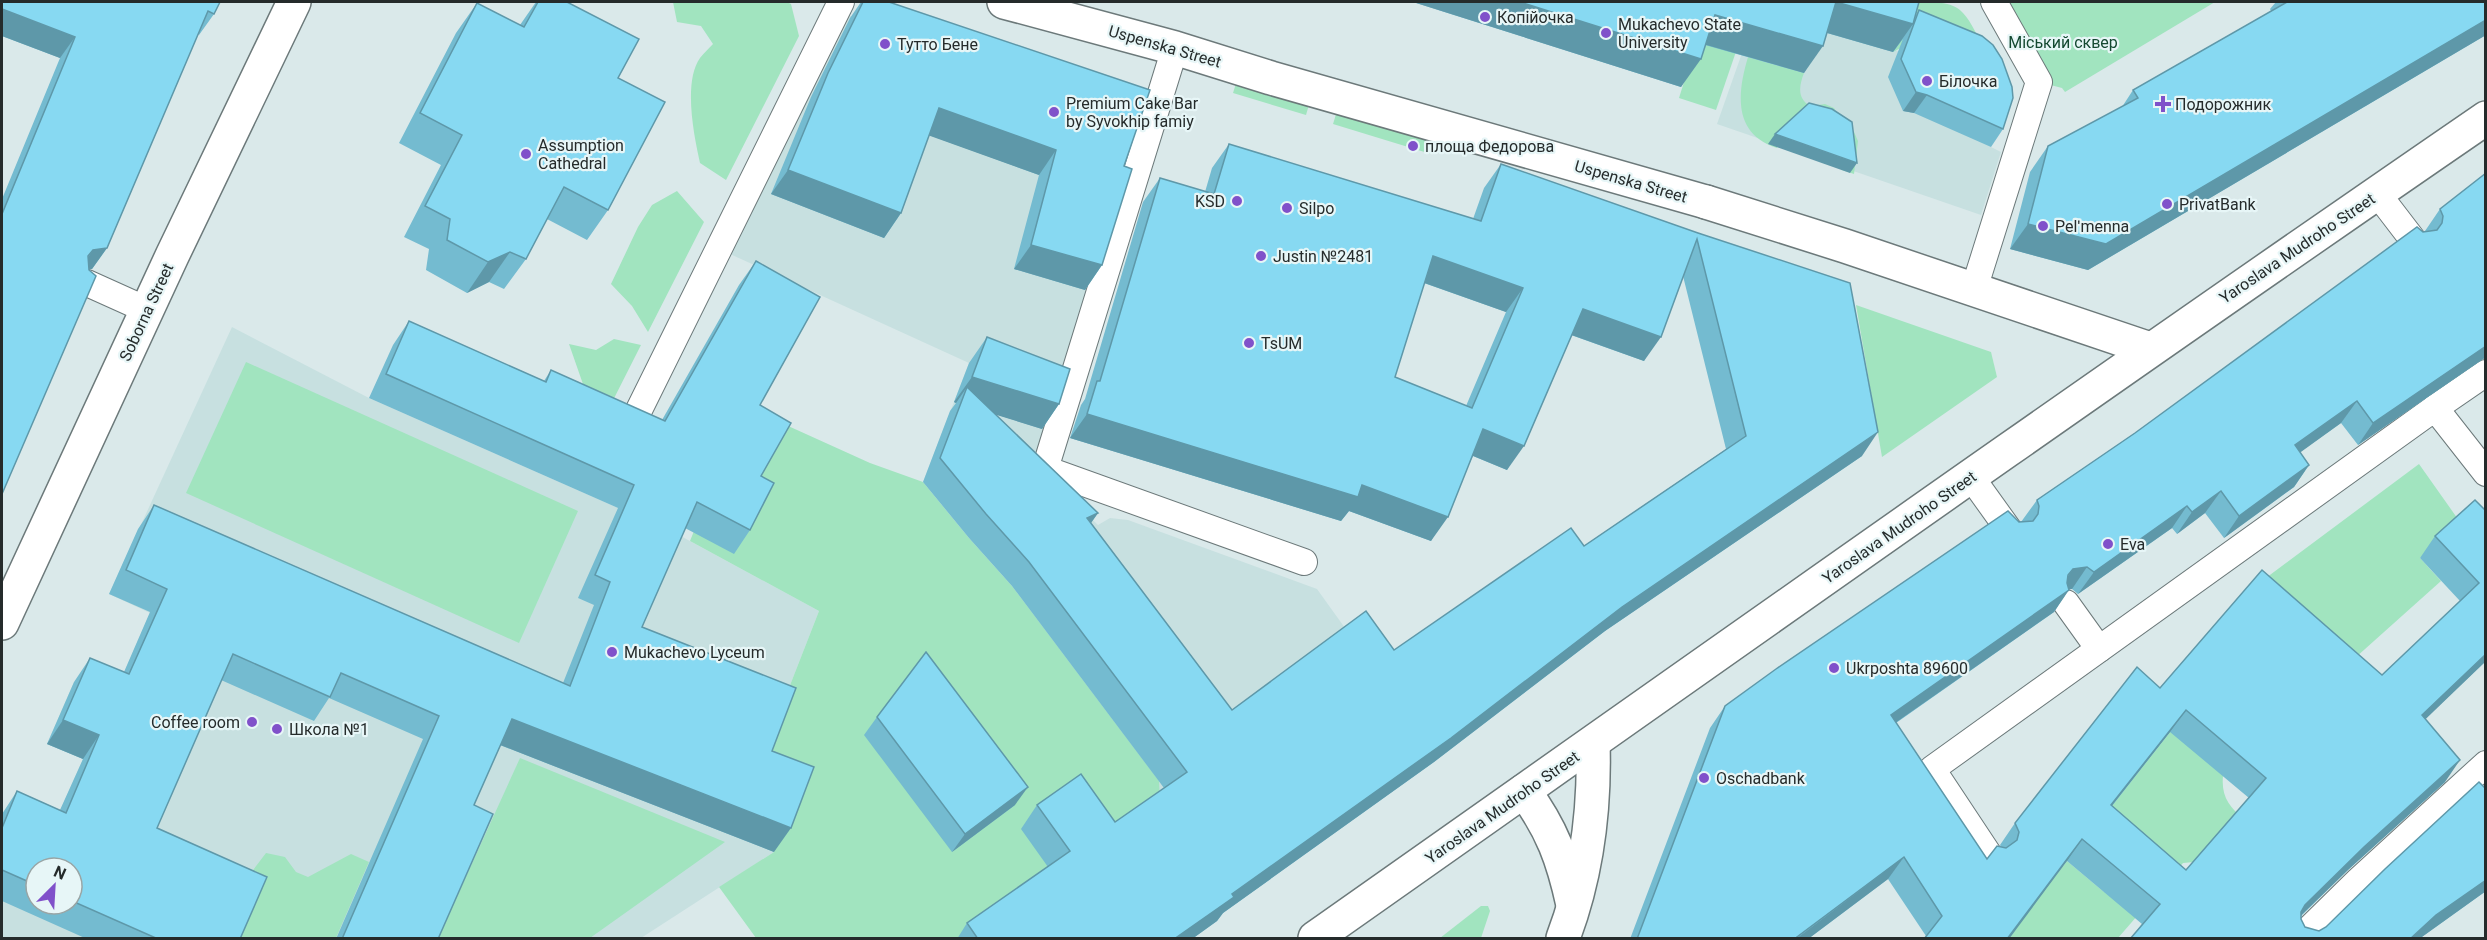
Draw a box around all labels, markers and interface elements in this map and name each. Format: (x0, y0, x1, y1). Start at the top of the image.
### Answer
place label: Копійочка (1497, 8, 1574, 27)
marker: Копійочка (1478, 10, 1492, 24)
place label: Mukachevo State University (1618, 15, 1741, 52)
street label: Uspenska Street (1106, 21, 1223, 72)
marker: Mukachevo State University (1599, 26, 1613, 40)
park label: Міський сквер (2008, 33, 2118, 52)
place label: Тутто Бене (897, 35, 978, 54)
marker: Тутто Бене (878, 37, 892, 51)
place label: Білочка (1939, 72, 1997, 91)
marker: Білочка (1920, 74, 1934, 88)
place label: Premium Cake Bar by Syvokhip famiy (1066, 94, 1199, 131)
place label: Подорожник (2175, 95, 2271, 114)
marker: Подорожник (2156, 97, 2170, 111)
marker: Premium Cake Bar by Syvokhip famiy (1047, 105, 1061, 119)
place label: Assumption Cathedral (538, 136, 624, 173)
place label: площа Федорова (1425, 137, 1554, 156)
marker: площа Федорова (1406, 139, 1420, 153)
marker: Assumption Cathedral (519, 147, 533, 161)
street label: Uspenska Street (1572, 156, 1689, 207)
street label: Yaroslava Mudroho Street (2216, 189, 2379, 308)
place label: KSD (1195, 192, 1225, 211)
marker: KSD (1230, 194, 1244, 208)
place label: PrivatBank (2179, 195, 2256, 214)
marker: PrivatBank (2160, 197, 2174, 211)
place label: Silpo (1299, 199, 1334, 218)
marker: Silpo (1280, 201, 1294, 215)
place label: Pelʹmenna (2055, 217, 2129, 236)
marker: Pelʹmenna (2036, 219, 2050, 233)
place label: Justin №2481 (1273, 247, 1373, 266)
marker: Justin №2481 (1254, 249, 1268, 263)
street label: Soborna Street (115, 260, 177, 364)
place label: TsUM (1261, 334, 1302, 353)
marker: TsUM (1242, 336, 1256, 350)
street label: Yaroslava Mudroho Street (1819, 467, 1980, 588)
place label: Eva (2120, 535, 2145, 554)
marker: Eva (2101, 537, 2115, 551)
place label: Mukachevo Lyceum (624, 643, 765, 662)
marker: Mukachevo Lyceum (605, 645, 619, 659)
place label: Ukrposhta 89600 (1846, 659, 1968, 678)
marker: Ukrposhta 89600 (1827, 661, 1841, 675)
place label: Coffee room (151, 713, 240, 732)
marker: Coffee room (245, 715, 259, 729)
place label: Школа №1 (289, 720, 369, 739)
marker: Школа №1 (270, 722, 284, 736)
street label: Yaroslava Mudroho Street (1422, 747, 1583, 868)
place label: Oschadbank (1716, 769, 1806, 788)
marker: Oschadbank (1697, 771, 1711, 785)
north arrow (24, 856, 84, 916)
text: N (51, 862, 69, 884)

